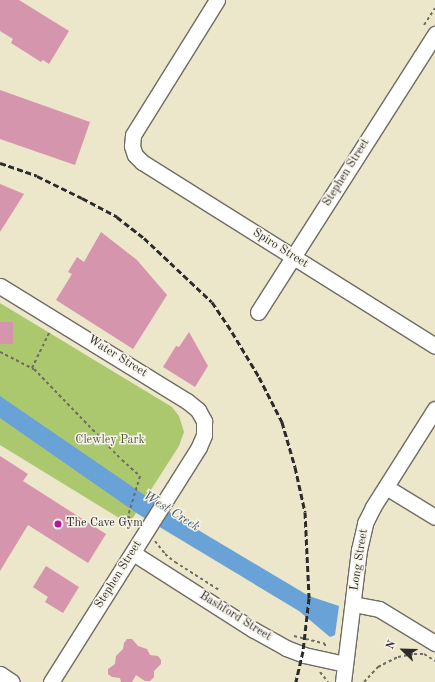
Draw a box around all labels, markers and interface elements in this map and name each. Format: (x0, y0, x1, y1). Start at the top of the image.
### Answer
street label: Stephen Street (320, 137, 374, 209)
street label: Spiro Street (250, 226, 310, 272)
street label: Water Street (85, 333, 149, 381)
park label: Clewley Park (75, 434, 145, 448)
water label: West Creek (140, 488, 202, 536)
place label: The Cave Gym (66, 517, 143, 531)
marker: The Cave Gym (53, 519, 63, 529)
street label: Long Street (348, 528, 372, 592)
street label: Stephen Street (92, 539, 146, 611)
street label: Bashford Street (196, 589, 274, 645)
north arrow (383, 630, 423, 670)
text: N (385, 639, 398, 651)

